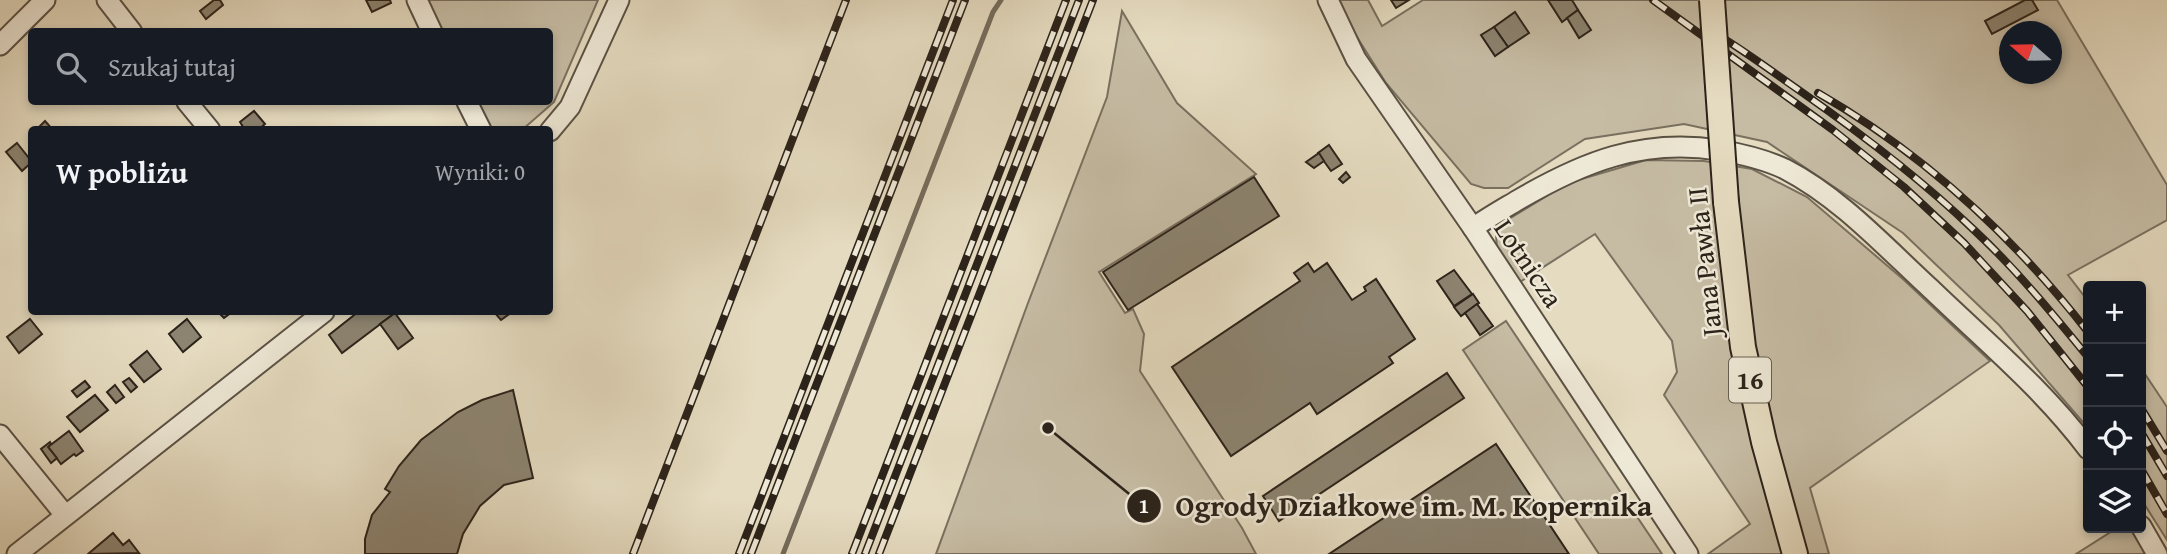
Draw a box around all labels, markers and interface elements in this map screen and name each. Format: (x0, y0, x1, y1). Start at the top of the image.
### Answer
north arrow (1999, 21, 2062, 84)
search box (28, 28, 553, 105)
text: Szukaj tutaj (108, 47, 236, 86)
icon: search (52, 48, 90, 86)
text: W pobliżu (56, 150, 188, 194)
text: Wyniki: 0 (435, 155, 525, 188)
street label: Jana Pawła II (1675, 185, 1732, 342)
street label: Lotnicza (1485, 210, 1575, 316)
map controls (2083, 281, 2146, 533)
button: + (2083, 281, 2146, 344)
button: − (2083, 344, 2146, 407)
road number: 16 (1729, 358, 1771, 402)
button: locate (2083, 407, 2146, 470)
button: layers (2083, 470, 2146, 533)
callout: Ogrody Działkowe im. M. Kopernika (1127, 480, 1667, 531)
text: Ogrody Działkowe im. M. Kopernika (1176, 483, 1653, 527)
text: 1 (1139, 490, 1149, 521)

